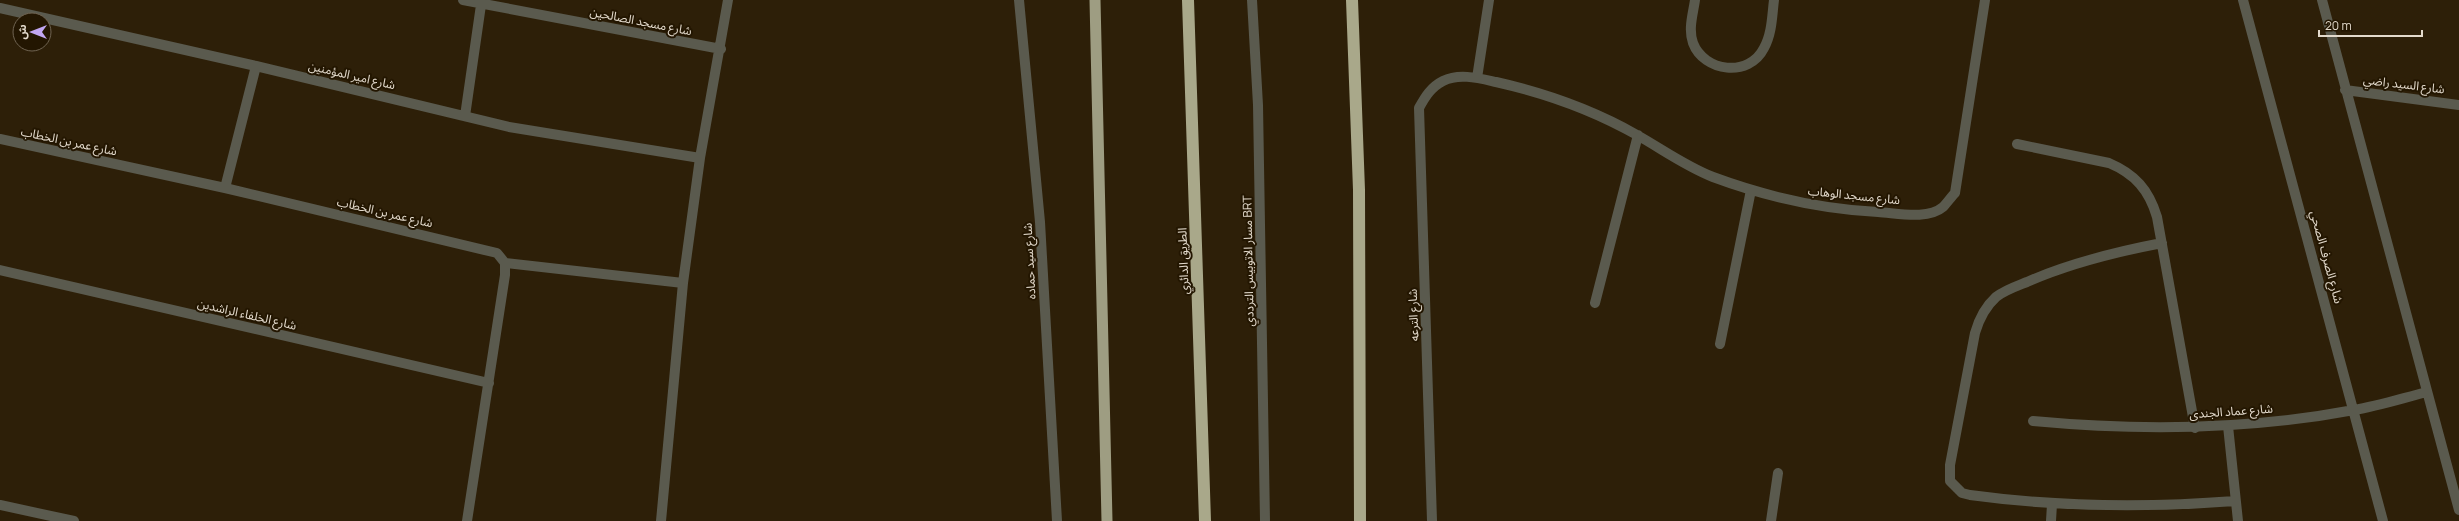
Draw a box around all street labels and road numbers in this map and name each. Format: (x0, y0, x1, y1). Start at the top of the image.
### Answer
street label: شارع مسجد الصالحين (588, 3, 693, 40)
street label: شارع امير المؤمنين (307, 57, 397, 94)
street label: شارع السيد راضي (2362, 71, 2446, 99)
street label: شارع عمر بن الخطاب (19, 123, 119, 160)
street label: شارع مسجد الوهاب (1807, 182, 1901, 209)
street label: شارع عمر بن الخطاب (335, 193, 435, 232)
street label: مسار الاتوبيس الترددي BRT (1238, 194, 1259, 327)
street label: شارع الصرف الصحي (2305, 209, 2348, 306)
street label: شارع سيد حماده (1019, 222, 1040, 300)
street label: الطريق الدائري (1173, 227, 1194, 295)
street label: شارع الترعه (1404, 288, 1423, 342)
street label: شارع الخلفاء الراشدين (196, 294, 298, 335)
street label: شارع عماد الجندى (2189, 400, 2273, 423)

